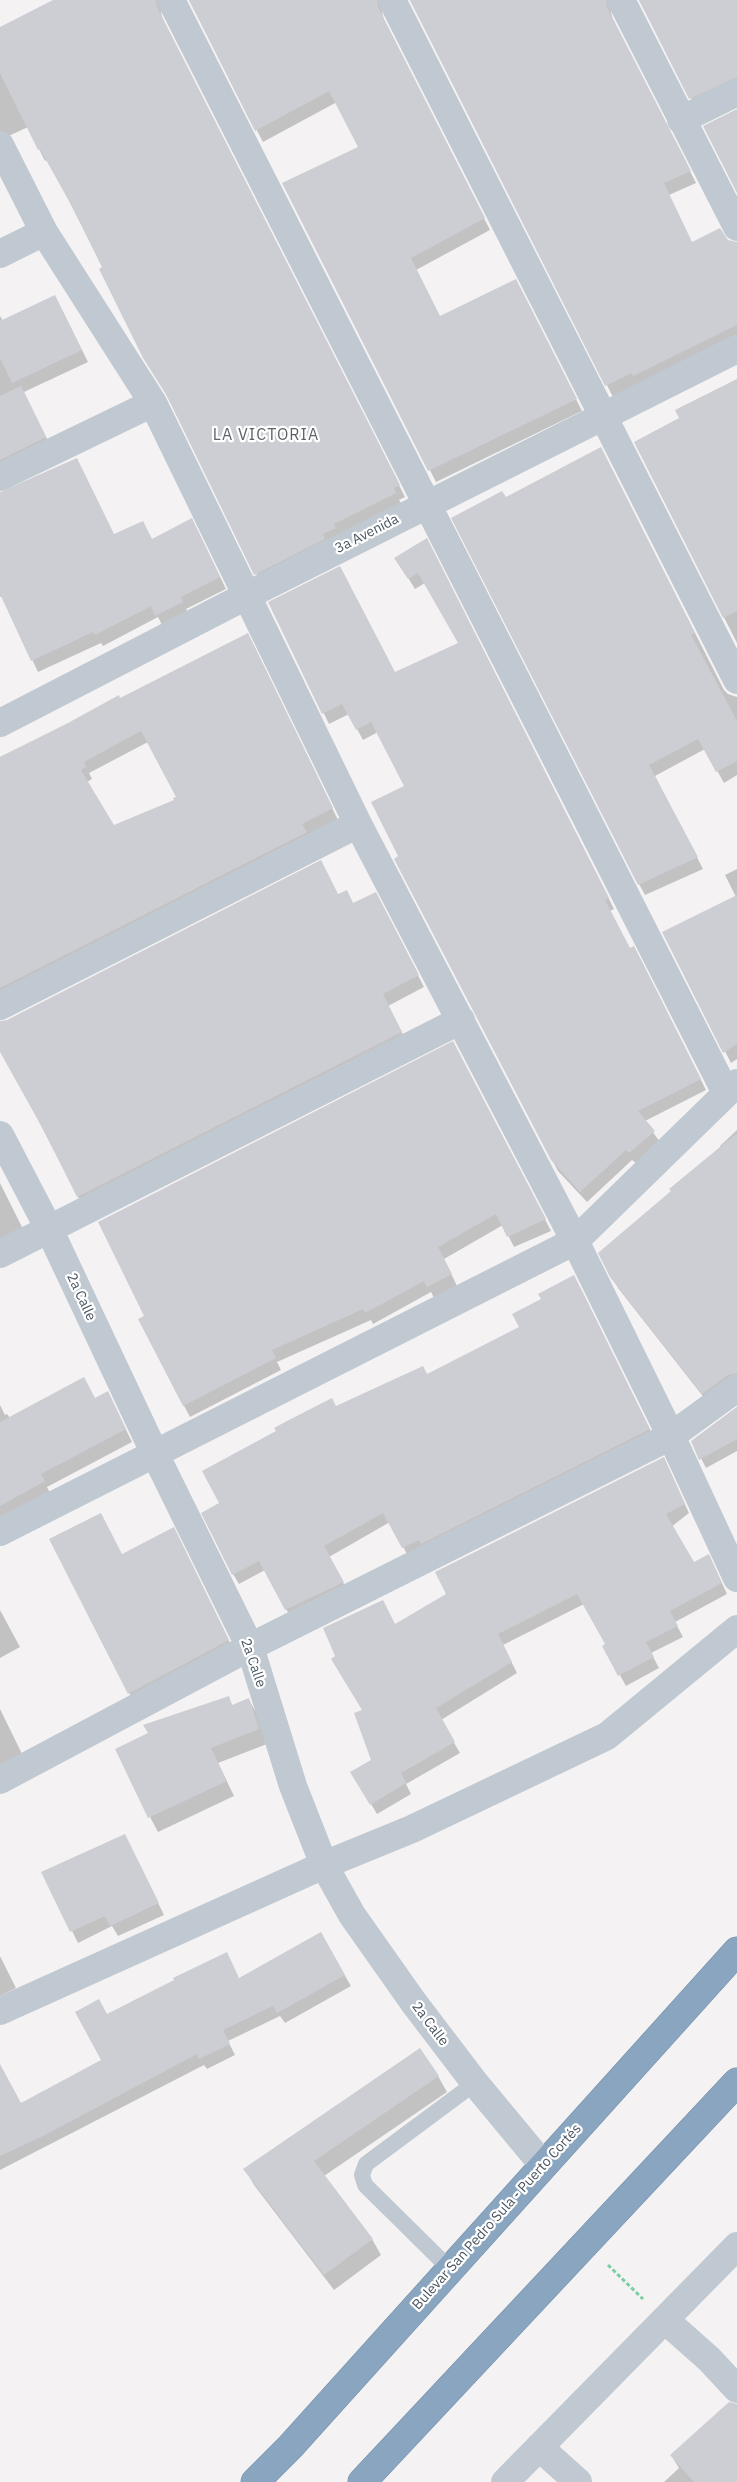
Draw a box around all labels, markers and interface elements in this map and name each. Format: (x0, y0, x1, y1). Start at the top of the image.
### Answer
district label: LA VICTORIA (211, 425, 321, 445)
street label: 3a Avenida (332, 511, 402, 557)
street label: 2a Calle (63, 1271, 99, 1323)
street label: 2a Calle (237, 1636, 269, 1690)
street label: 2a Calle (408, 1999, 452, 2049)
street label: Bulevar San Pedro Sula - Puerto Cortés (409, 2121, 585, 2313)

